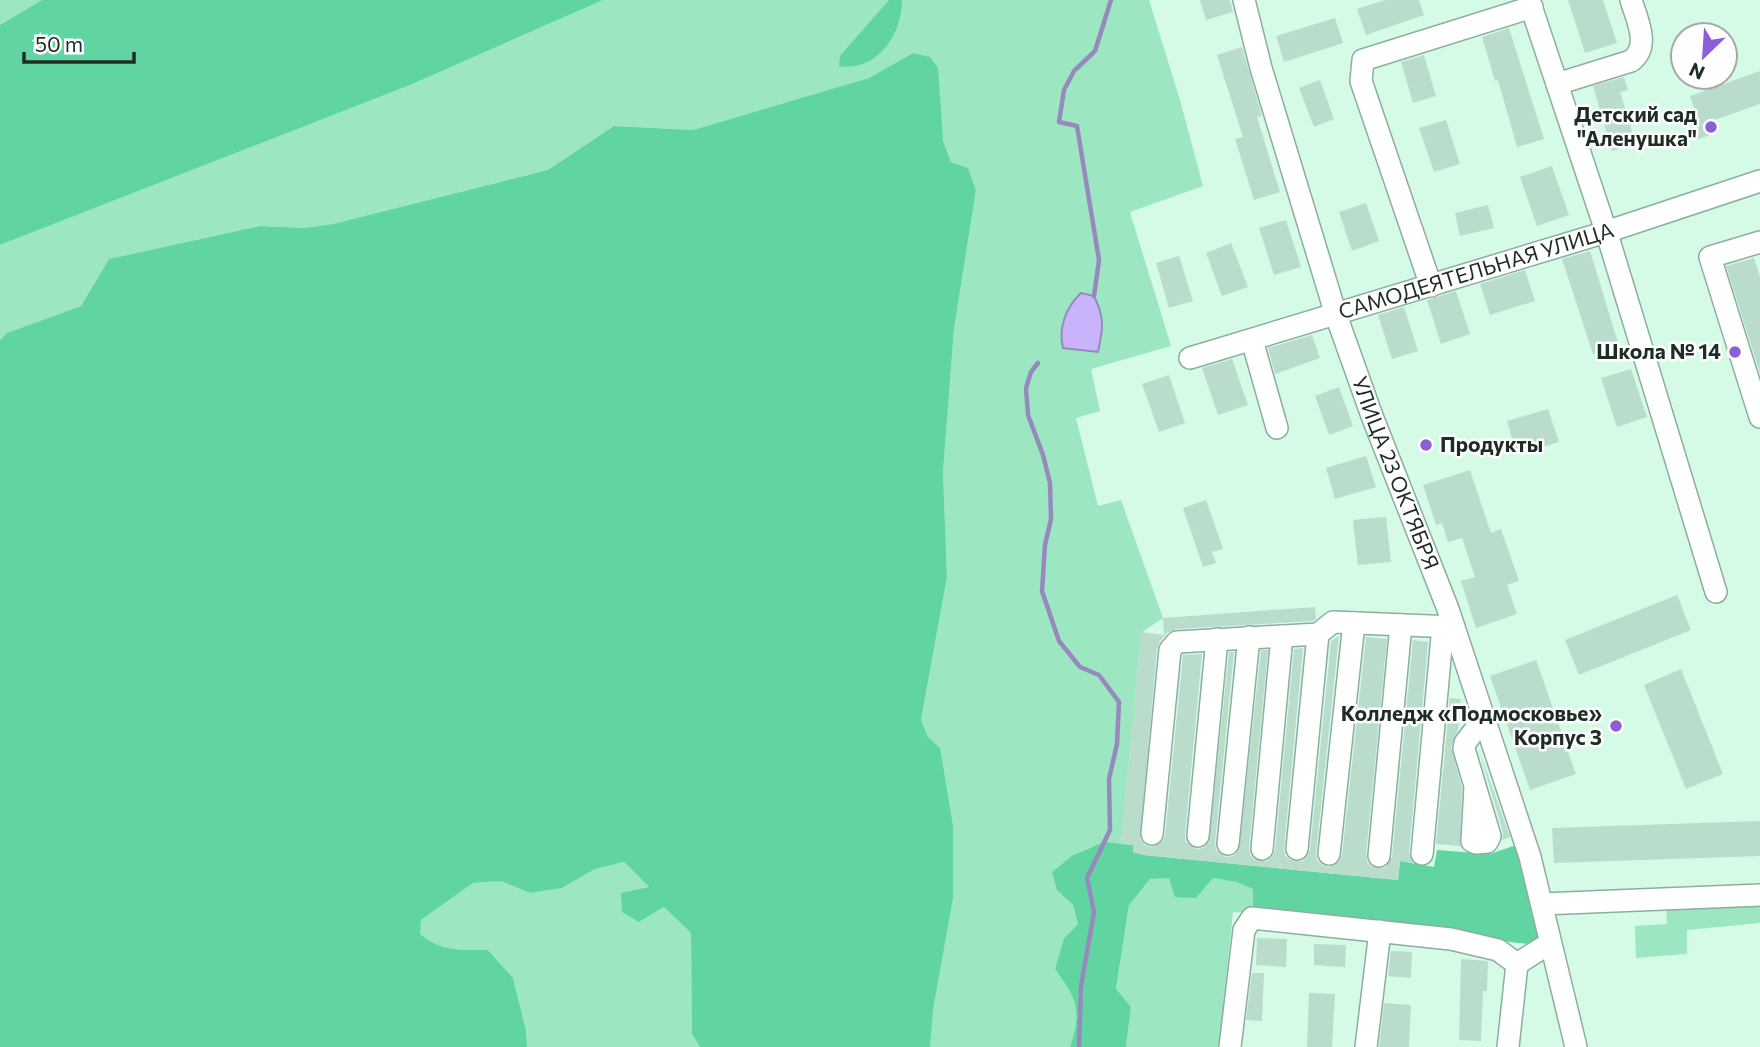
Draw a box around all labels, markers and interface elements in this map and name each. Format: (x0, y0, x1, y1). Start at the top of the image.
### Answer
scale bar (24, 21, 135, 65)
north arrow (1669, 21, 1739, 91)
text: 50 m (35, 31, 83, 56)
text: N (1685, 58, 1708, 85)
place label: Детский сад "Аленушка" (1574, 101, 1697, 150)
marker: Детский сад "Аленушка" (1703, 119, 1719, 135)
street label: САМОДЕЯТЕЛЬНАЯ УЛИЦА (1335, 216, 1616, 323)
place label: Школа № 14 (1596, 338, 1721, 363)
marker: Школа № 14 (1727, 344, 1743, 360)
street label: УЛИЦА 23 ОКТЯБРЯ (1348, 373, 1445, 573)
place label: Продукты (1440, 431, 1543, 456)
marker: Продукты (1418, 437, 1434, 453)
place label: Колледж «Подмосковье» Корпус 3 (1341, 700, 1602, 749)
marker: Колледж «Подмосковье» Корпус 3 (1608, 718, 1624, 734)

